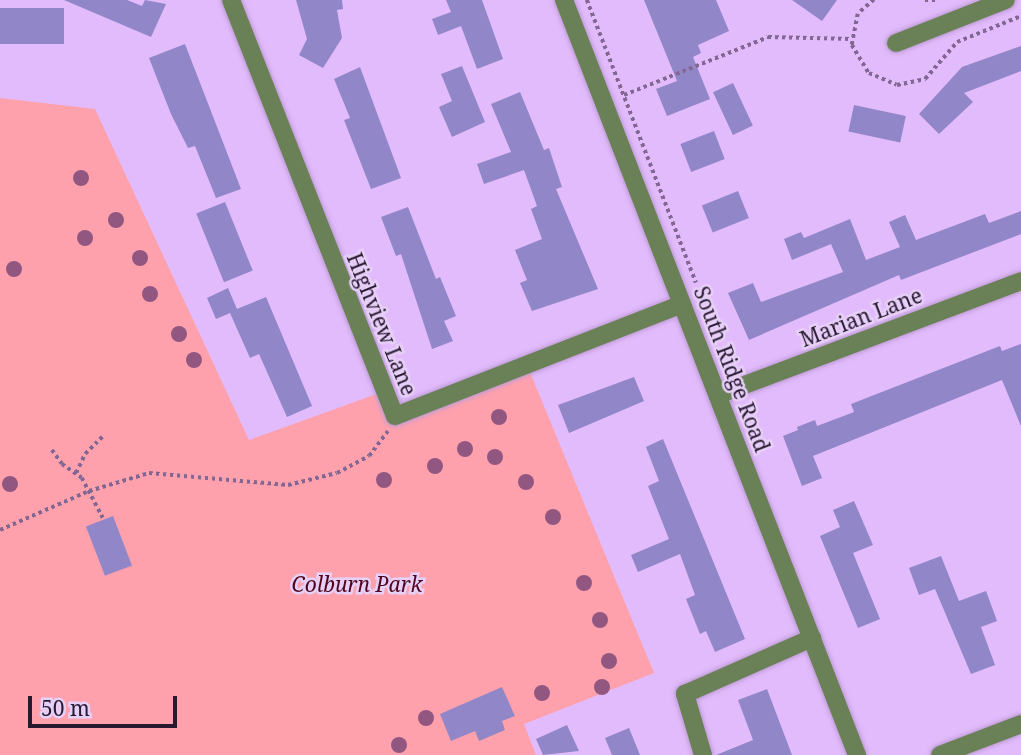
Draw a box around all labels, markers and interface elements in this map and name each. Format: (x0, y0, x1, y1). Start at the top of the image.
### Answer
street label: Highview Lane (342, 249, 422, 399)
street label: Marian Lane (796, 282, 926, 352)
street label: South Ridge Road (689, 283, 775, 455)
park label: Colburn Park (292, 571, 422, 597)
scale bar (32, 682, 180, 726)
text: 50 m (41, 694, 90, 722)

